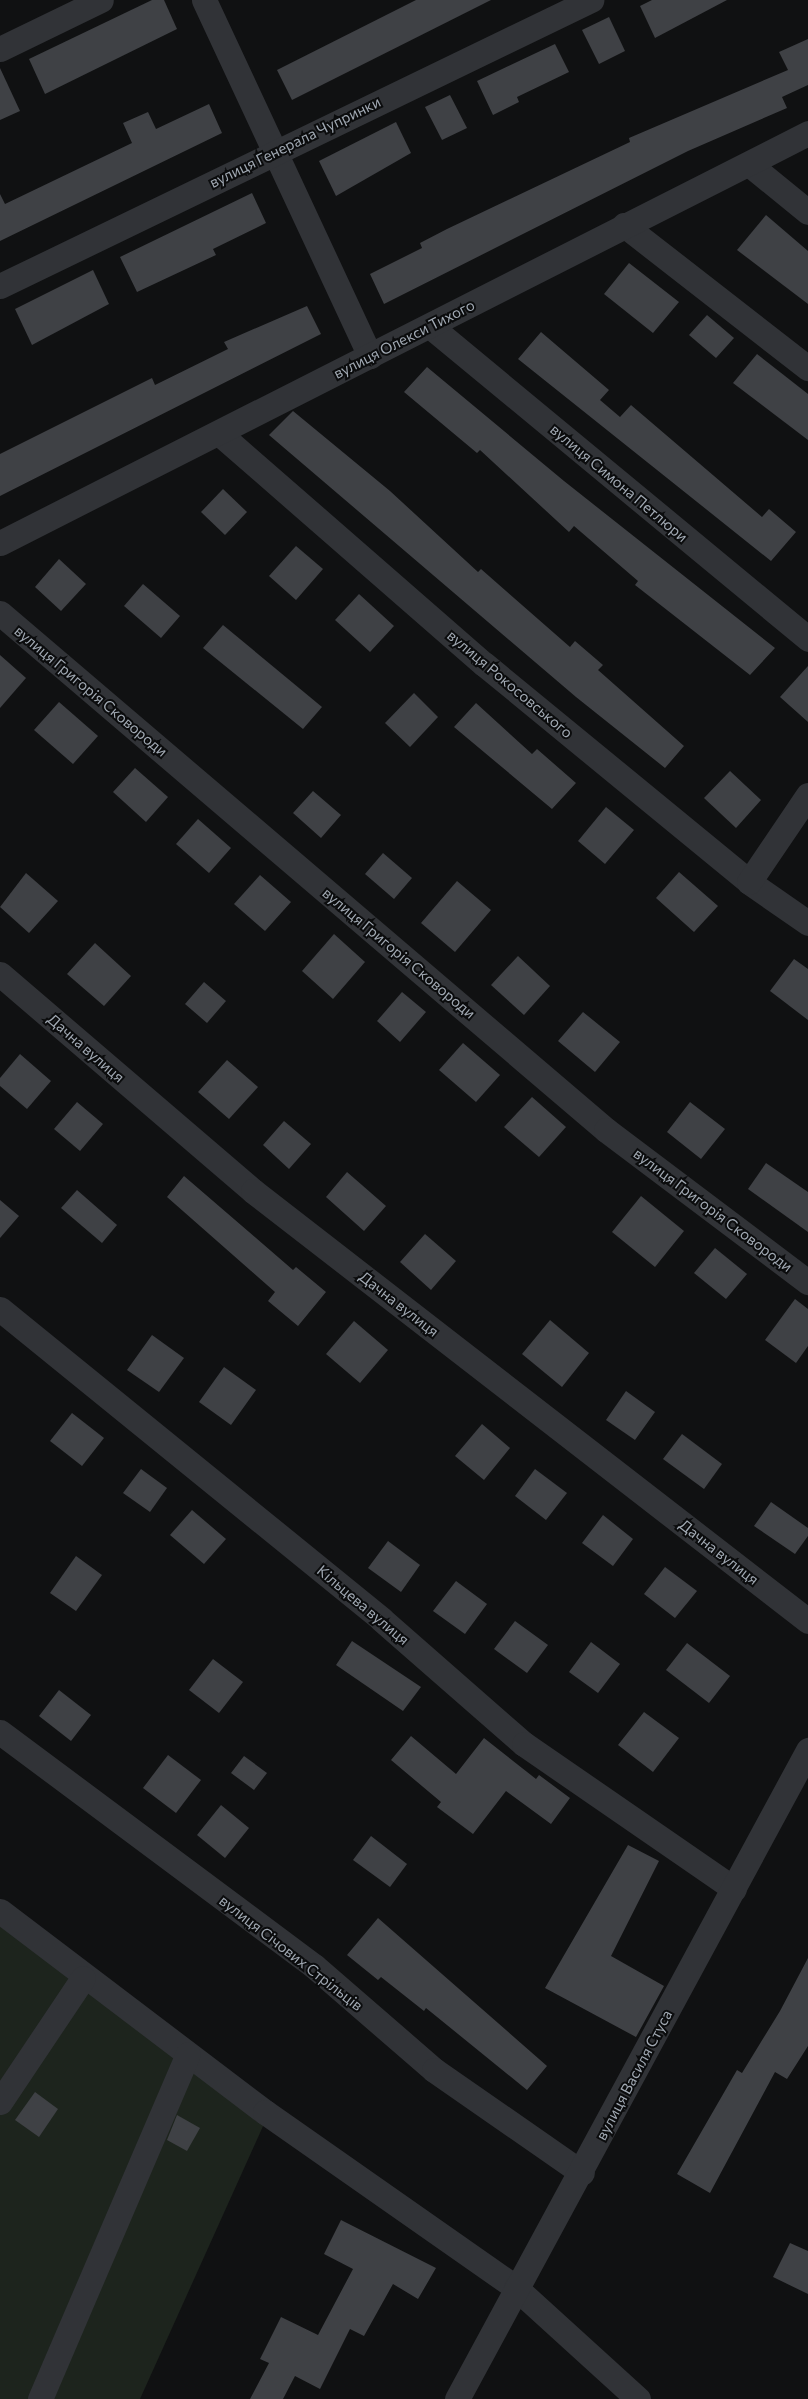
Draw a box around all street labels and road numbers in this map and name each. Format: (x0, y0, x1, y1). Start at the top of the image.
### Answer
street label: вулиця Генерала Чупринки (206, 93, 384, 191)
street label: вулиця Олекси Тихого (330, 296, 478, 382)
street label: вулиця Симона Петлюри (547, 420, 691, 546)
street label: вулиця Григорія Сковороди (11, 622, 171, 760)
street label: вулиця Рокосовського (444, 626, 576, 742)
street label: вулиця Григорія Сковороди (319, 884, 479, 1022)
street label: Дачна вулиця (44, 1010, 128, 1086)
street label: вулиця Григорія Сковороди (630, 1144, 796, 1276)
street label: Дачна вулиця (356, 1267, 442, 1341)
street label: Дачна вулиця (676, 1515, 762, 1589)
street label: Кільцева вулиця (313, 1561, 413, 1649)
street label: вулиця Січових Стрільців (216, 1891, 366, 2015)
street label: вулиця Василя Стуса (592, 2007, 676, 2143)

